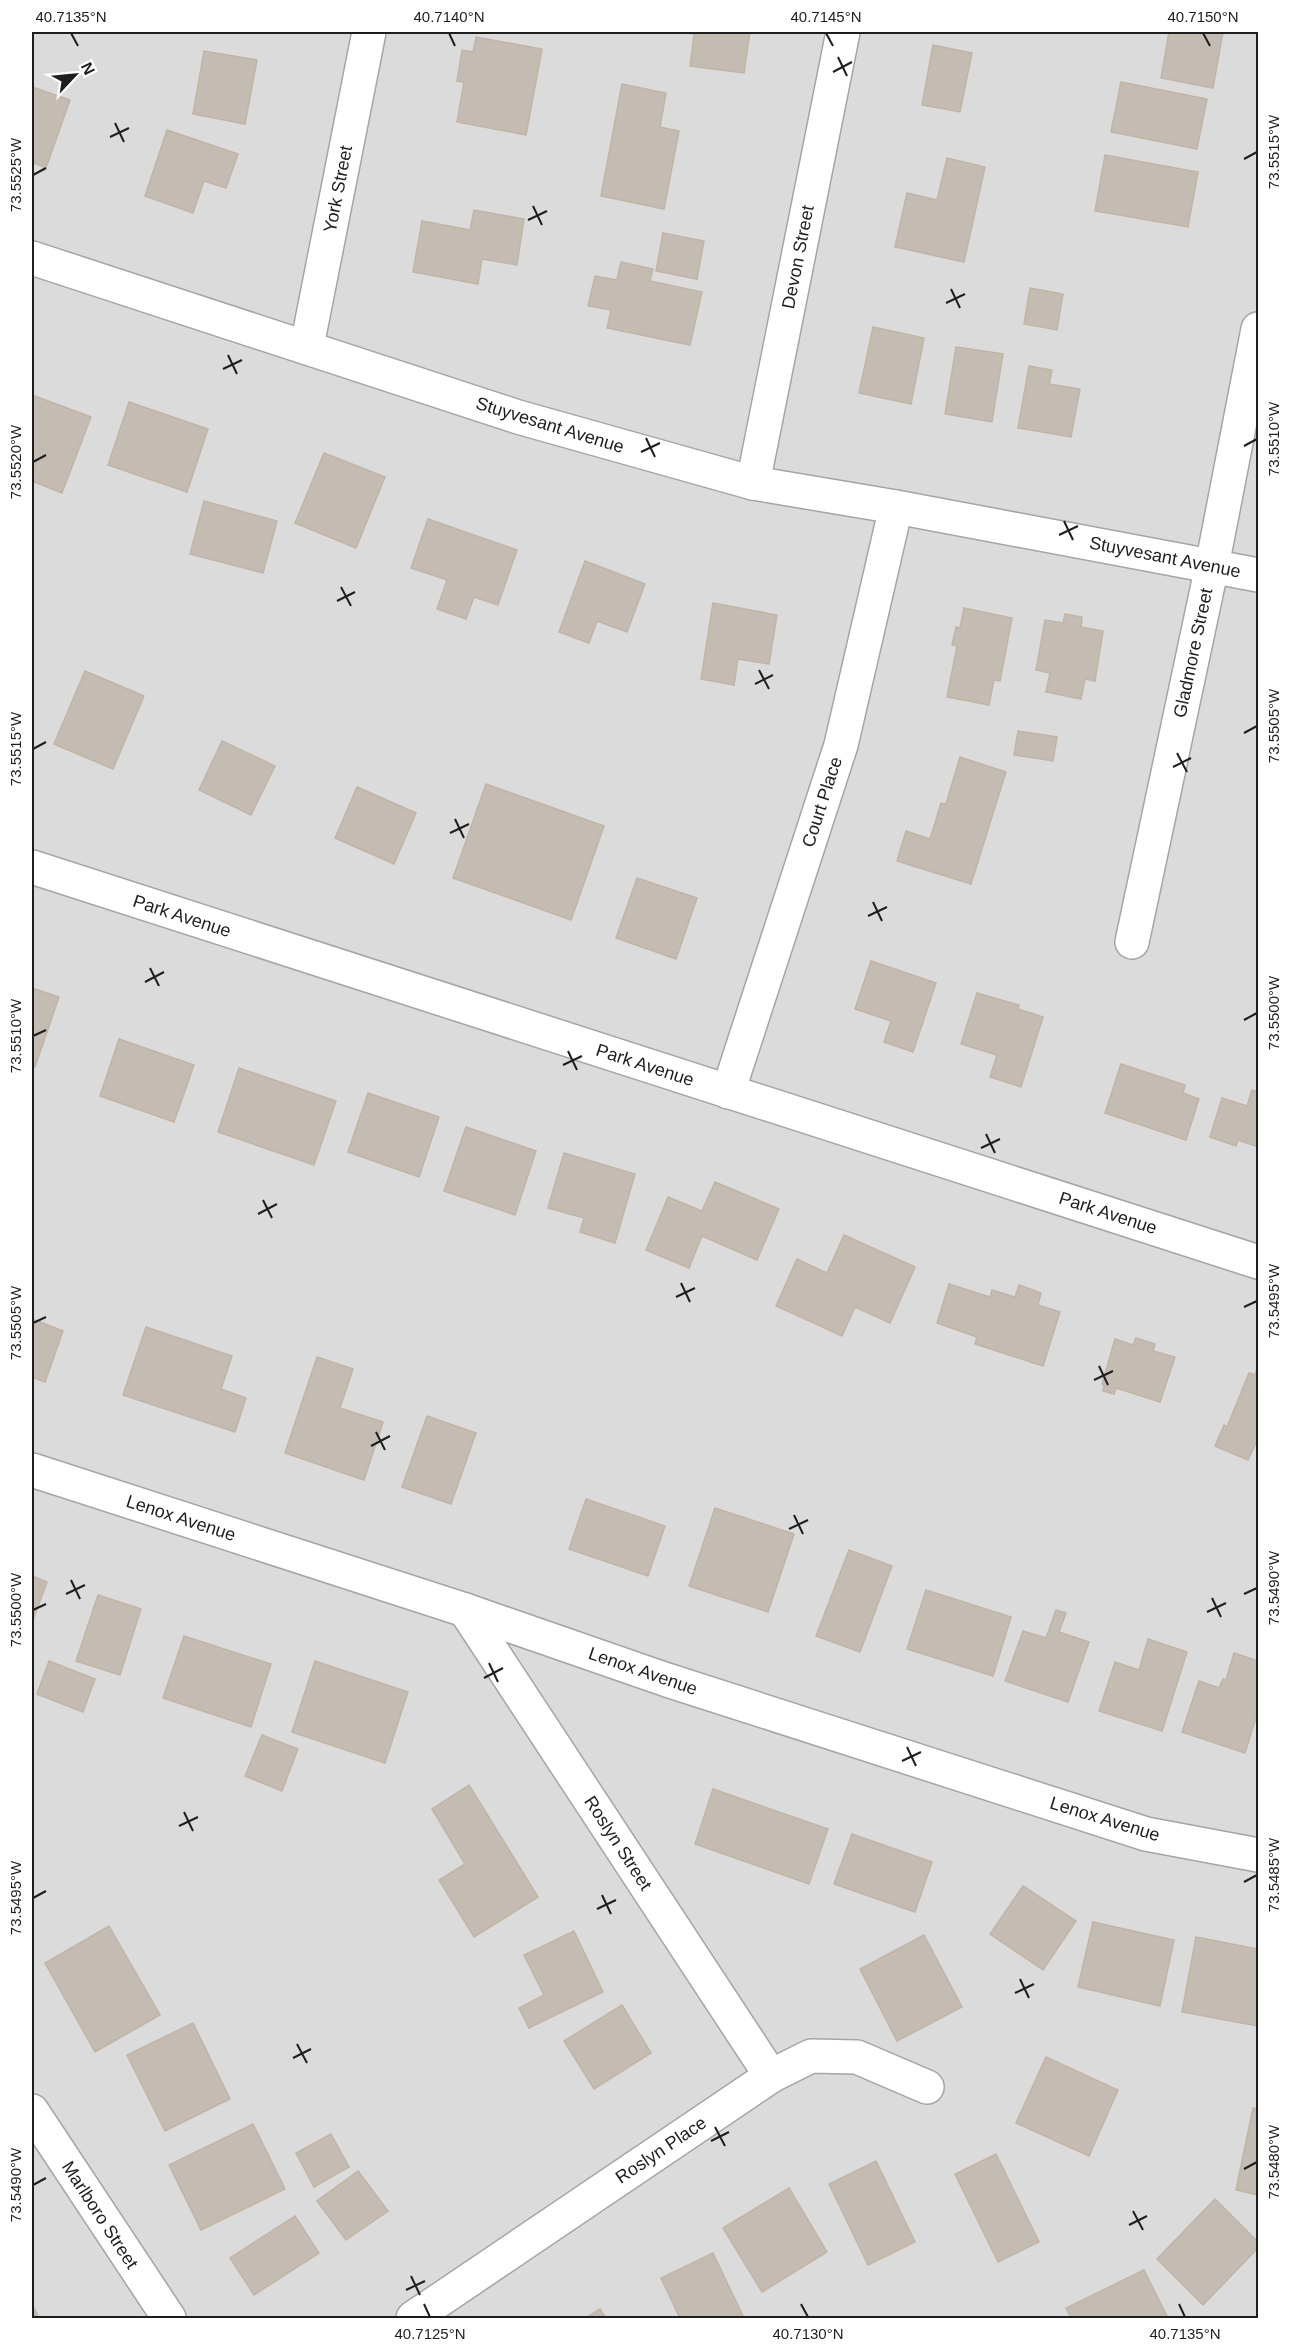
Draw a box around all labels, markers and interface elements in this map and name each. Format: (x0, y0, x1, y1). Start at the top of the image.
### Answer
text: 40.7135°N (35, 8, 107, 25)
text: 40.7140°N (413, 8, 485, 25)
text: 40.7145°N (790, 8, 862, 25)
text: 40.7150°N (1167, 8, 1239, 25)
north arrow (45, 45, 105, 105)
text: N (78, 60, 98, 78)
text: 73.5515°W (1265, 114, 1282, 189)
text: 73.5525°W (7, 137, 24, 212)
street label: York Street (320, 144, 356, 234)
street label: Devon Street (778, 204, 818, 310)
street label: Stuyvesant Avenue (474, 393, 626, 457)
text: 73.5510°W (1265, 401, 1282, 476)
text: 73.5520°W (7, 424, 24, 499)
street label: Stuyvesant Avenue (1088, 533, 1242, 581)
street label: Gladmore Street (1169, 586, 1217, 720)
text: 73.5505°W (1265, 688, 1282, 763)
text: 73.5515°W (7, 711, 24, 786)
street label: Court Place (798, 754, 846, 850)
street label: Park Avenue (131, 891, 233, 941)
text: 73.5500°W (1265, 975, 1282, 1050)
text: 73.5510°W (7, 998, 24, 1073)
street label: Park Avenue (594, 1040, 696, 1090)
street label: Park Avenue (1057, 1188, 1159, 1238)
text: 73.5495°W (1265, 1263, 1282, 1338)
text: 73.5505°W (7, 1285, 24, 1360)
street label: Lenox Avenue (124, 1491, 238, 1545)
text: 73.5490°W (1265, 1550, 1282, 1625)
text: 73.5500°W (7, 1572, 24, 1647)
street label: Lenox Avenue (586, 1643, 700, 1699)
street label: Roslyn Street (580, 1792, 656, 1894)
street label: Lenox Avenue (1048, 1793, 1162, 1845)
text: 73.5485°W (1265, 1837, 1282, 1912)
text: 73.5495°W (7, 1860, 24, 1935)
street label: Roslyn Place (612, 2112, 710, 2188)
text: 73.5480°W (1265, 2124, 1282, 2199)
text: 73.5490°W (7, 2147, 24, 2222)
street label: Marlboro Street (58, 2158, 142, 2272)
text: 40.7125°N (394, 2325, 466, 2342)
text: 40.7130°N (772, 2325, 844, 2342)
text: 40.7135°N (1149, 2325, 1221, 2342)

